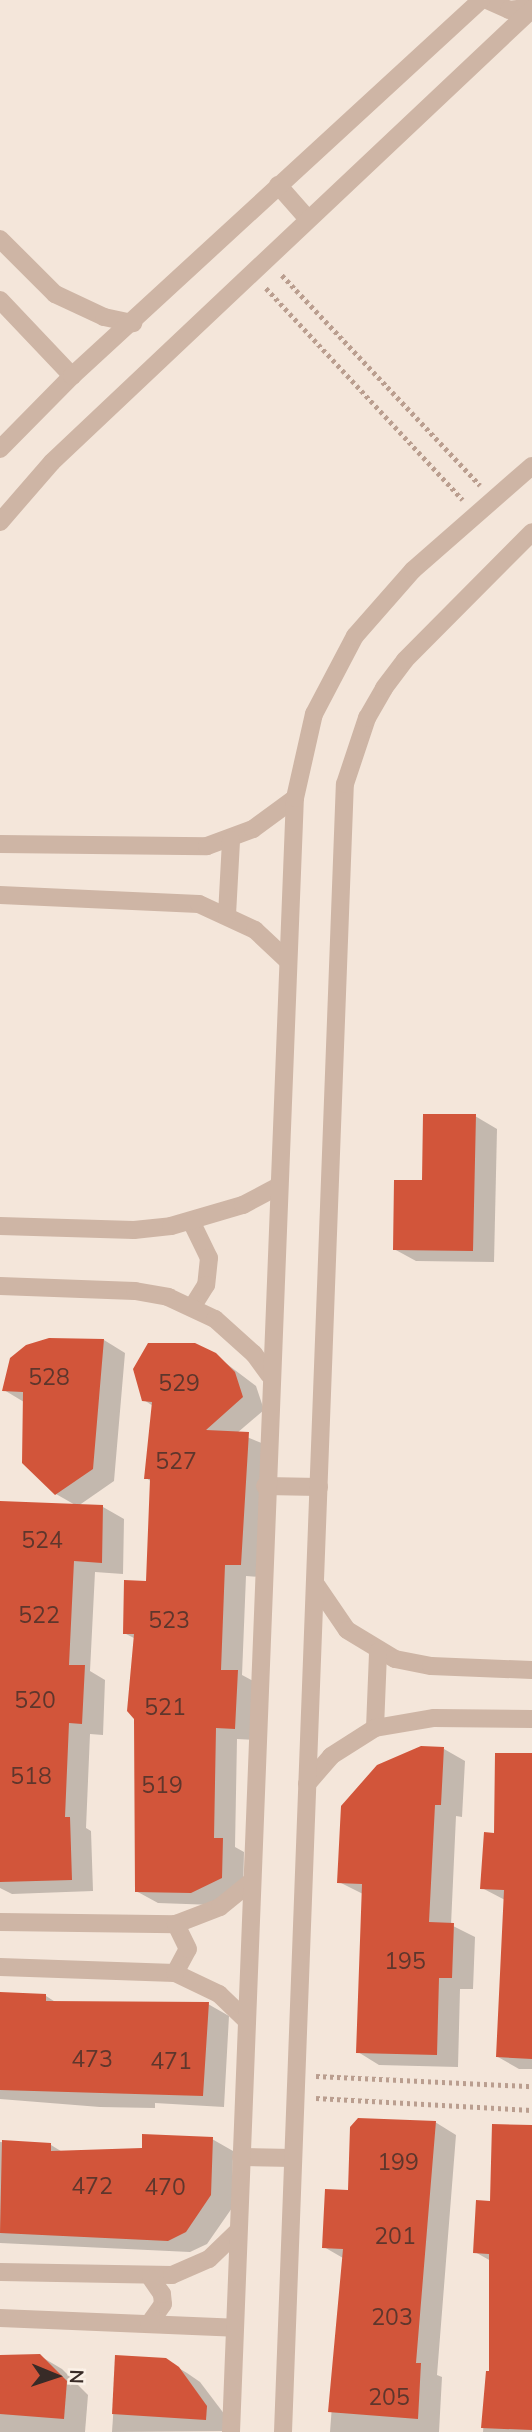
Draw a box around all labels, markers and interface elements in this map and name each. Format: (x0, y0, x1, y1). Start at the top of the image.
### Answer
house number: 528 (28, 1363, 70, 1391)
house number: 529 (158, 1369, 200, 1397)
house number: 527 (155, 1447, 197, 1475)
house number: 524 (21, 1526, 63, 1554)
house number: 522 (18, 1601, 60, 1629)
house number: 523 (148, 1606, 190, 1634)
house number: 520 (14, 1686, 56, 1714)
house number: 521 (144, 1693, 186, 1721)
house number: 518 (10, 1762, 52, 1790)
house number: 519 (141, 1771, 183, 1799)
house number: 195 (384, 1947, 426, 1975)
house number: 473 (71, 2045, 113, 2073)
house number: 471 (150, 2047, 192, 2075)
house number: 199 (377, 2148, 419, 2176)
house number: 472 (71, 2172, 113, 2200)
house number: 470 (144, 2173, 186, 2201)
house number: 201 (374, 2222, 416, 2250)
house number: 203 (371, 2303, 413, 2331)
north arrow (21, 2341, 91, 2411)
text: N (65, 2369, 89, 2384)
house number: 205 (368, 2383, 410, 2411)

